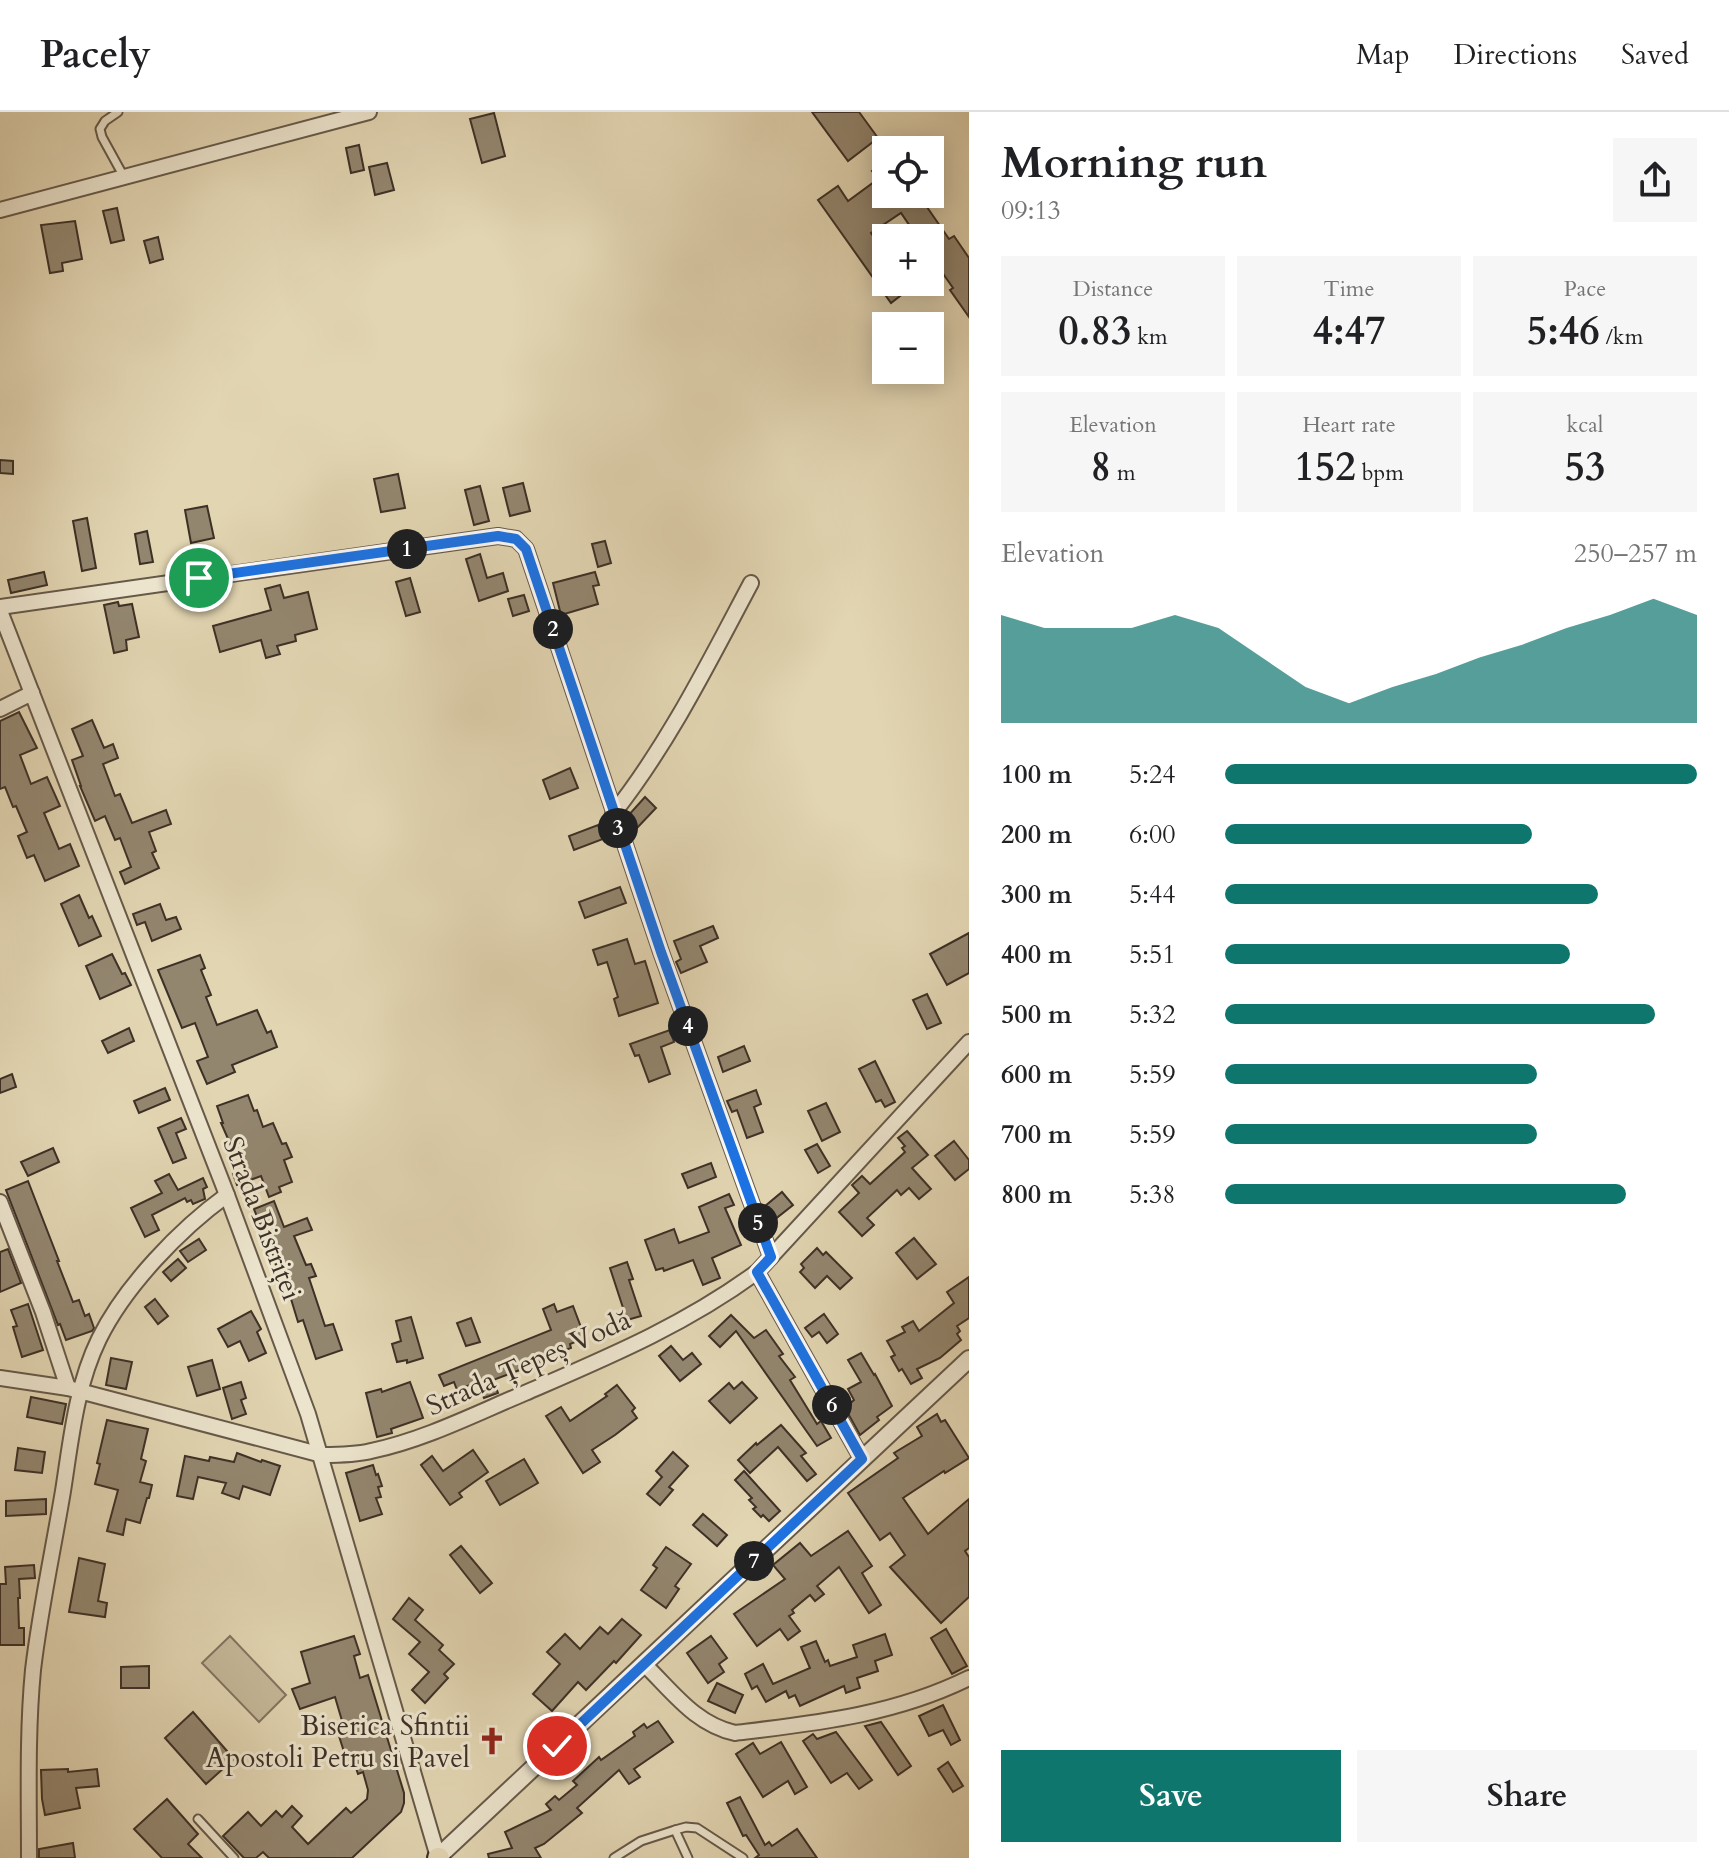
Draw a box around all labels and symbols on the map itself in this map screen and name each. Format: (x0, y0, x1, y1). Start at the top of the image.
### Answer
pin: 1 (387, 529, 427, 569)
pin (165, 544, 233, 612)
pin: 2 (533, 609, 573, 649)
pin: 3 (598, 808, 638, 848)
pin: 4 (668, 1006, 708, 1046)
street label: Strada Bistriței (213, 1131, 311, 1306)
pin: 5 (738, 1203, 778, 1243)
street label: Strada Țepeș Vodă (420, 1301, 637, 1425)
pin: 6 (812, 1385, 852, 1425)
pin: 7 (734, 1541, 774, 1581)
place label: Biserica Sfintii Apostoli Petru si Pavel (206, 1707, 470, 1777)
pin (523, 1712, 591, 1780)
church icon: Biserica Sfintii Apostoli Petru si Pavel (477, 1726, 507, 1756)

